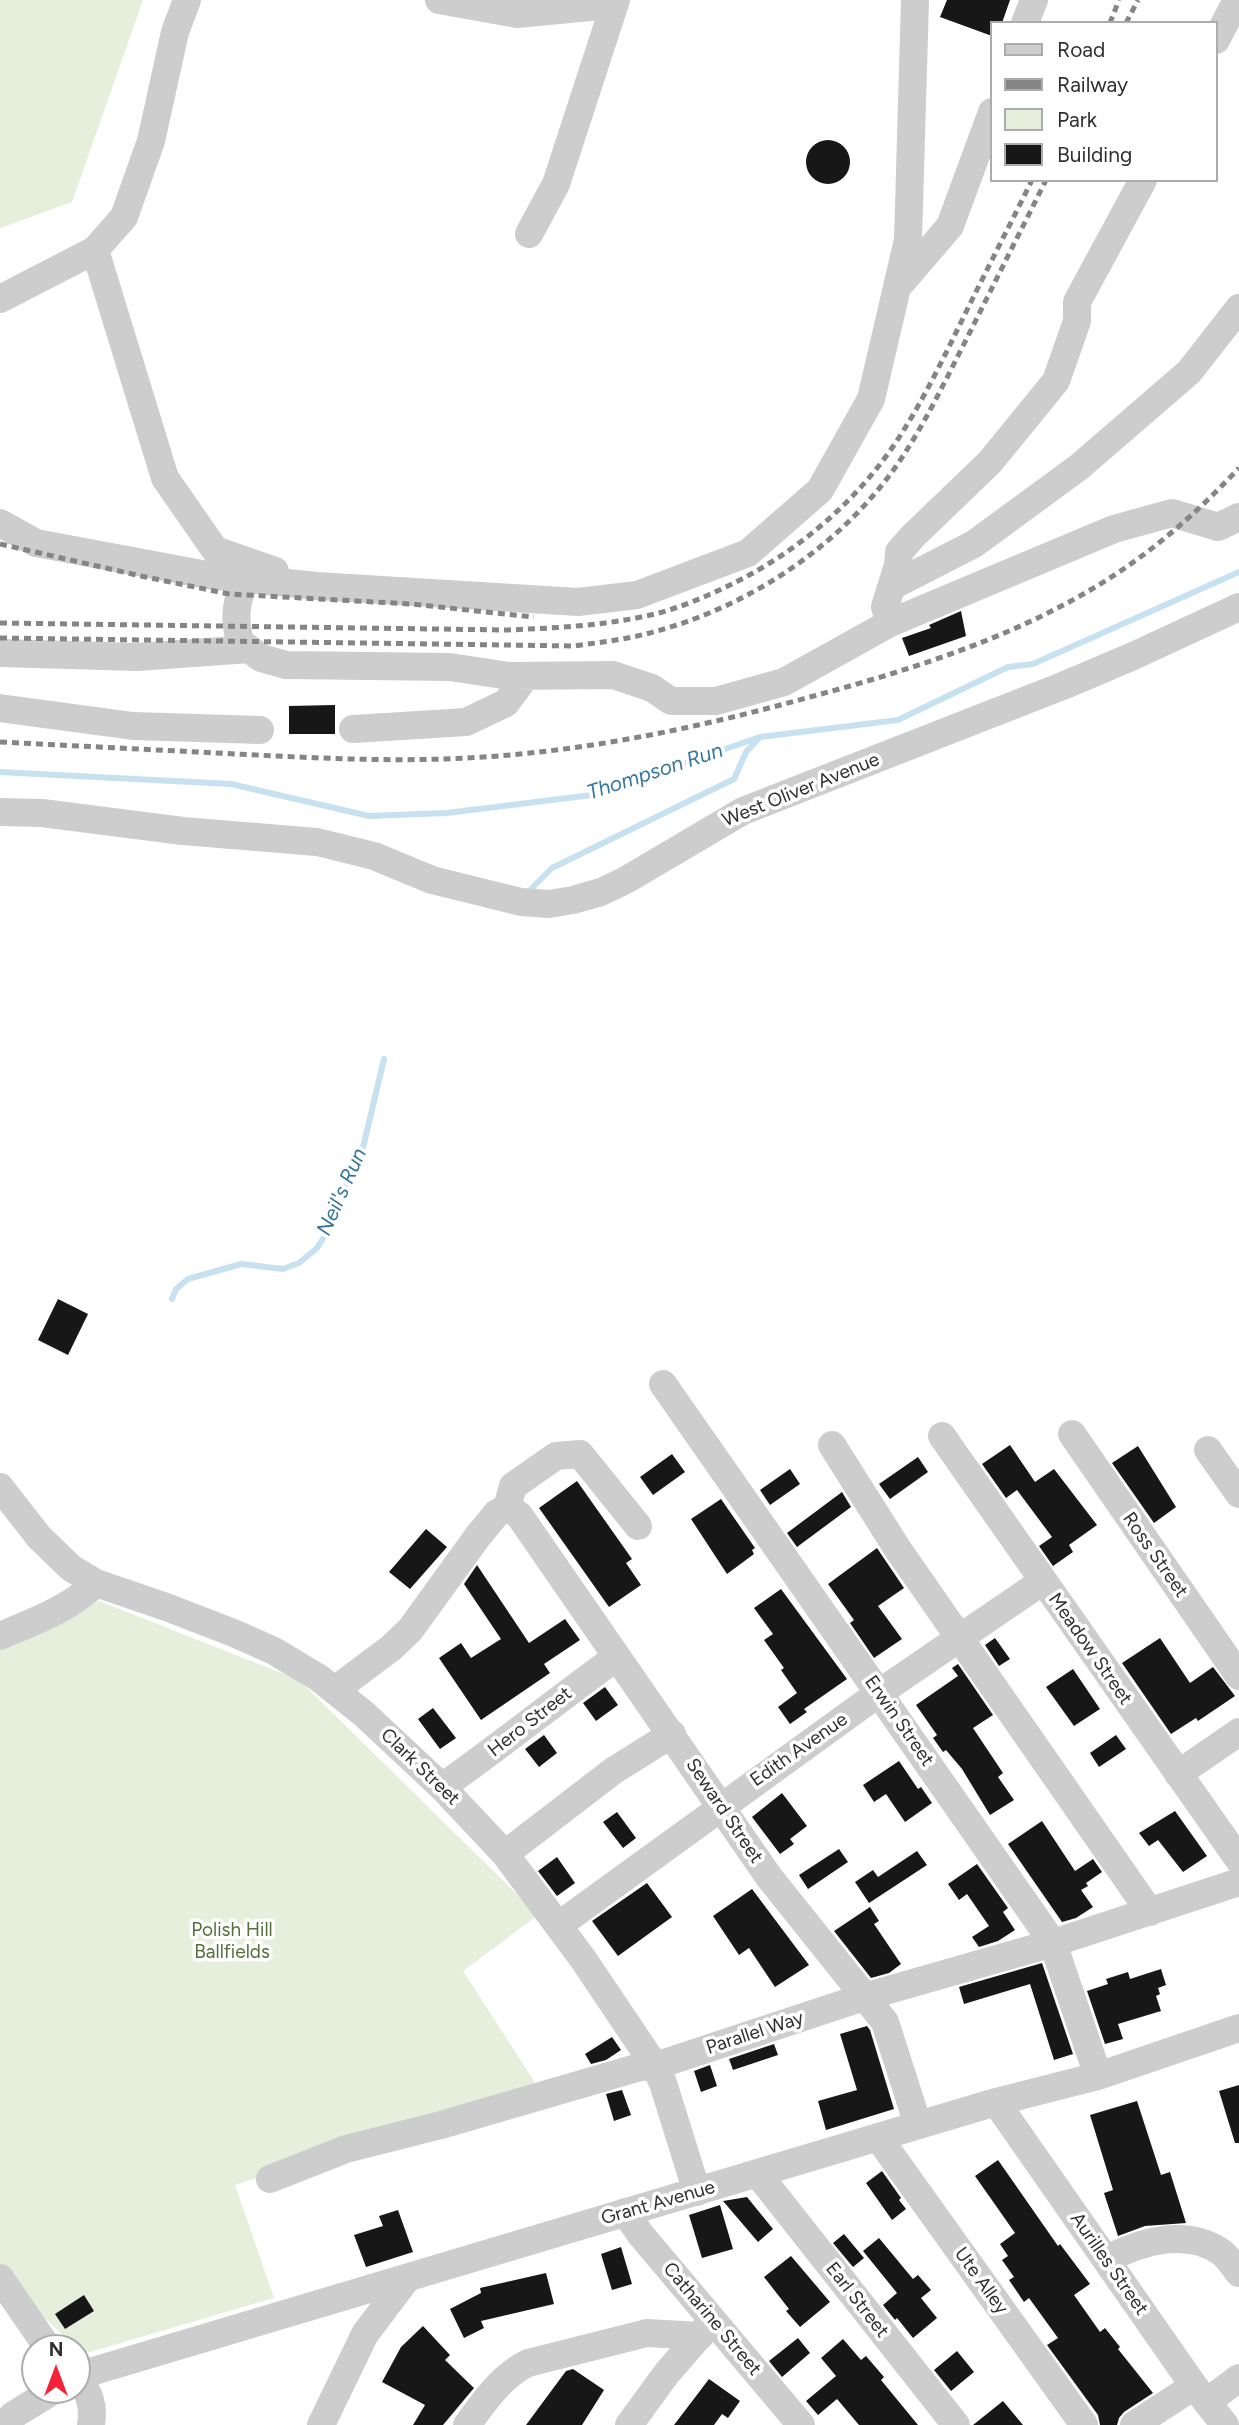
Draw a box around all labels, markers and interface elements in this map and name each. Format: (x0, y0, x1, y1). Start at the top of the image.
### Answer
legend (990, 21, 1218, 182)
text: Road (1057, 37, 1105, 62)
text: Railway (1057, 72, 1128, 97)
text: Park (1057, 107, 1097, 132)
text: Building (1057, 142, 1132, 167)
water label: Thompson Run (584, 738, 726, 806)
street label: West Oliver Avenue (719, 748, 883, 832)
water label: Neil's Run (312, 1144, 372, 1240)
street label: Ross Street (1117, 1508, 1193, 1602)
street label: Meadow Street (1043, 1589, 1137, 1709)
street label: Erwin Street (859, 1671, 939, 1771)
street label: Hero Street (484, 1682, 576, 1762)
street label: Edith Avenue (746, 1708, 852, 1792)
street label: Clark Street (376, 1724, 464, 1810)
street label: Seward Street (681, 1754, 767, 1868)
park label: Polish Hill Ballfields (191, 1919, 273, 1963)
street label: Parallel Way (703, 2007, 807, 2059)
street label: Grant Avenue (598, 2176, 718, 2230)
street label: Aurilles Street (1065, 2208, 1153, 2320)
street label: Ute Alley (949, 2243, 1013, 2319)
street label: Catharine Street (658, 2258, 766, 2380)
street label: Earl Street (820, 2258, 894, 2342)
north arrow (21, 2334, 91, 2404)
text: N (49, 2338, 63, 2361)

